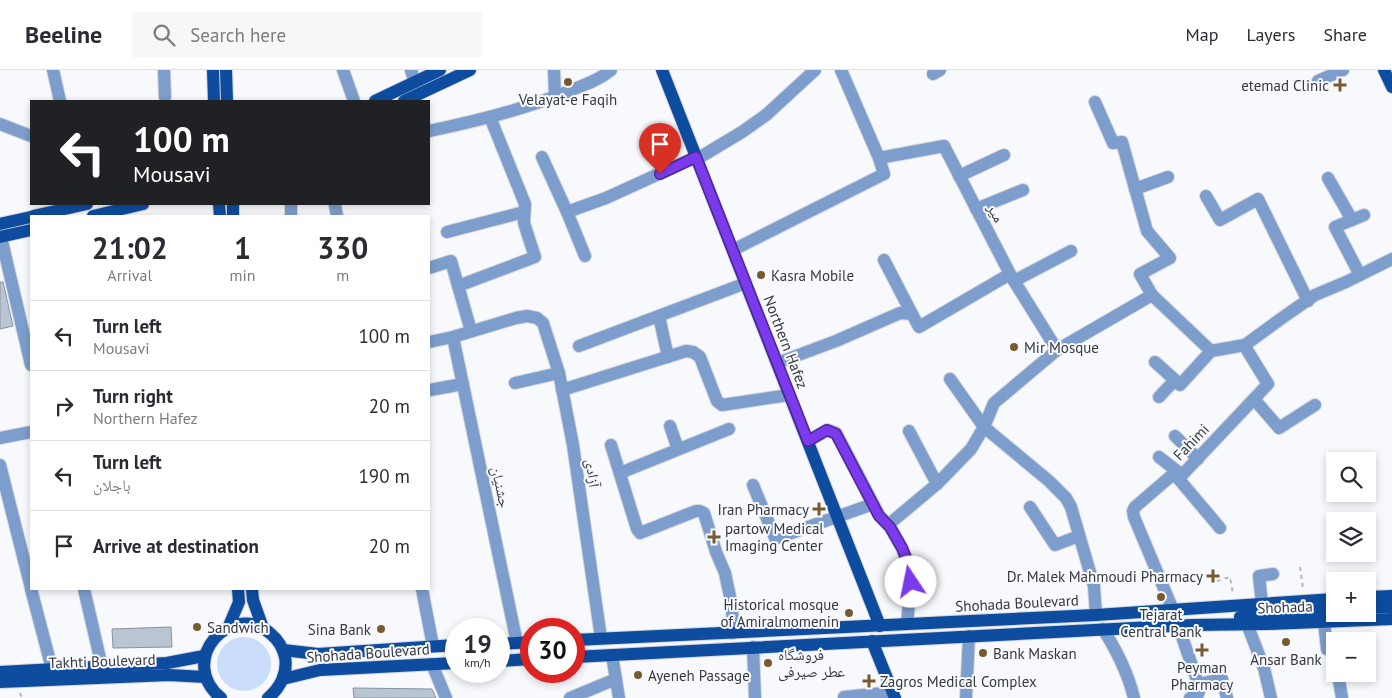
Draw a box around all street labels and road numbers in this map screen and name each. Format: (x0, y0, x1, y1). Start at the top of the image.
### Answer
street label: میر (983, 200, 1009, 226)
street label: Northern Hafez (760, 293, 812, 391)
street label: Fahimi (1169, 420, 1213, 464)
street label: آزادی (581, 458, 605, 490)
street label: جشنیان (486, 465, 515, 510)
street label: Shohada Boulevard (955, 590, 1079, 616)
street label: Shohada (1257, 597, 1313, 617)
street label: Shohada Boulevard (306, 639, 430, 667)
street label: Takhti Boulevard (48, 650, 156, 672)

